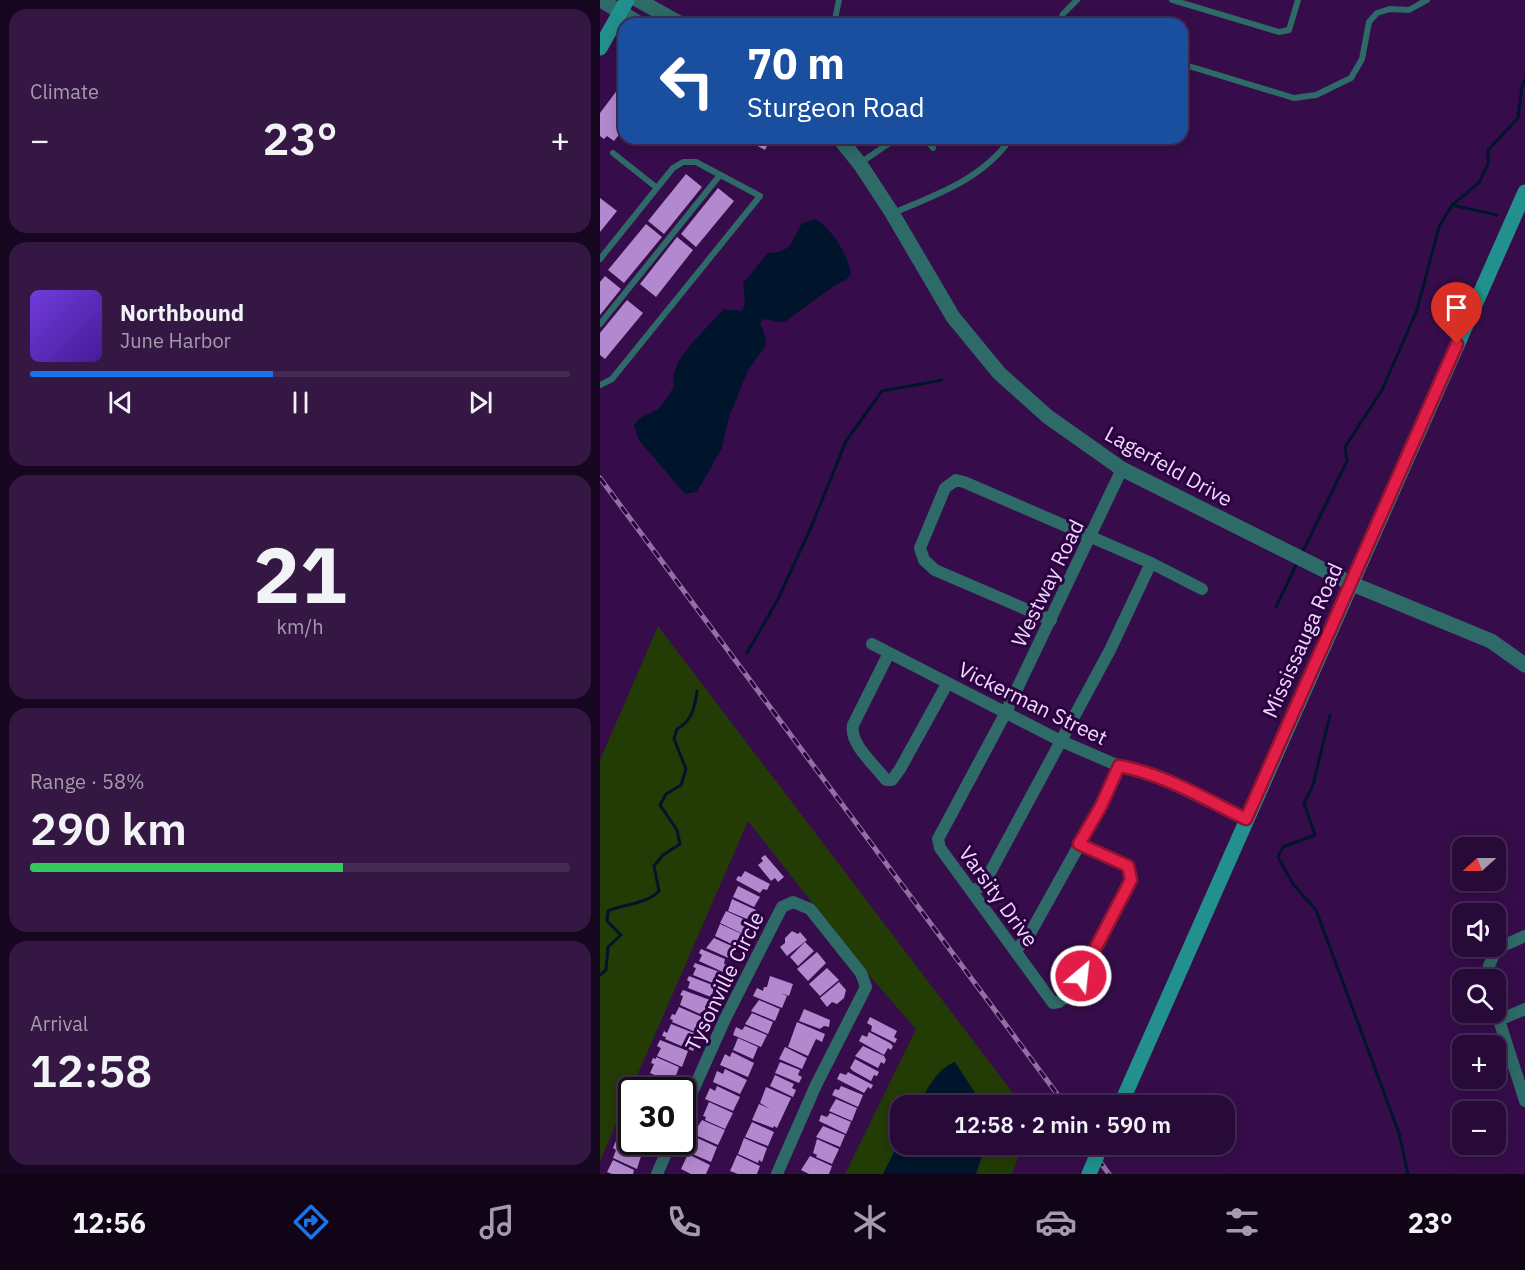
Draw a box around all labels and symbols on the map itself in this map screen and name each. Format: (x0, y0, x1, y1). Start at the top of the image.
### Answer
pin (1431, 282, 1482, 344)
street label: Lagerfeld Drive (1100, 419, 1238, 513)
street label: Westway Road (1004, 515, 1090, 651)
street label: Mississauga Road (1255, 558, 1349, 722)
street label: Vickerman Street (954, 655, 1112, 751)
north arrow (1452, 837, 1506, 891)
street label: Varsity Drive (953, 840, 1045, 952)
street label: Tysonville Circle (678, 906, 770, 1056)
position arrow (1049, 944, 1113, 1008)
speed limit sign: 30 (618, 1077, 696, 1155)

